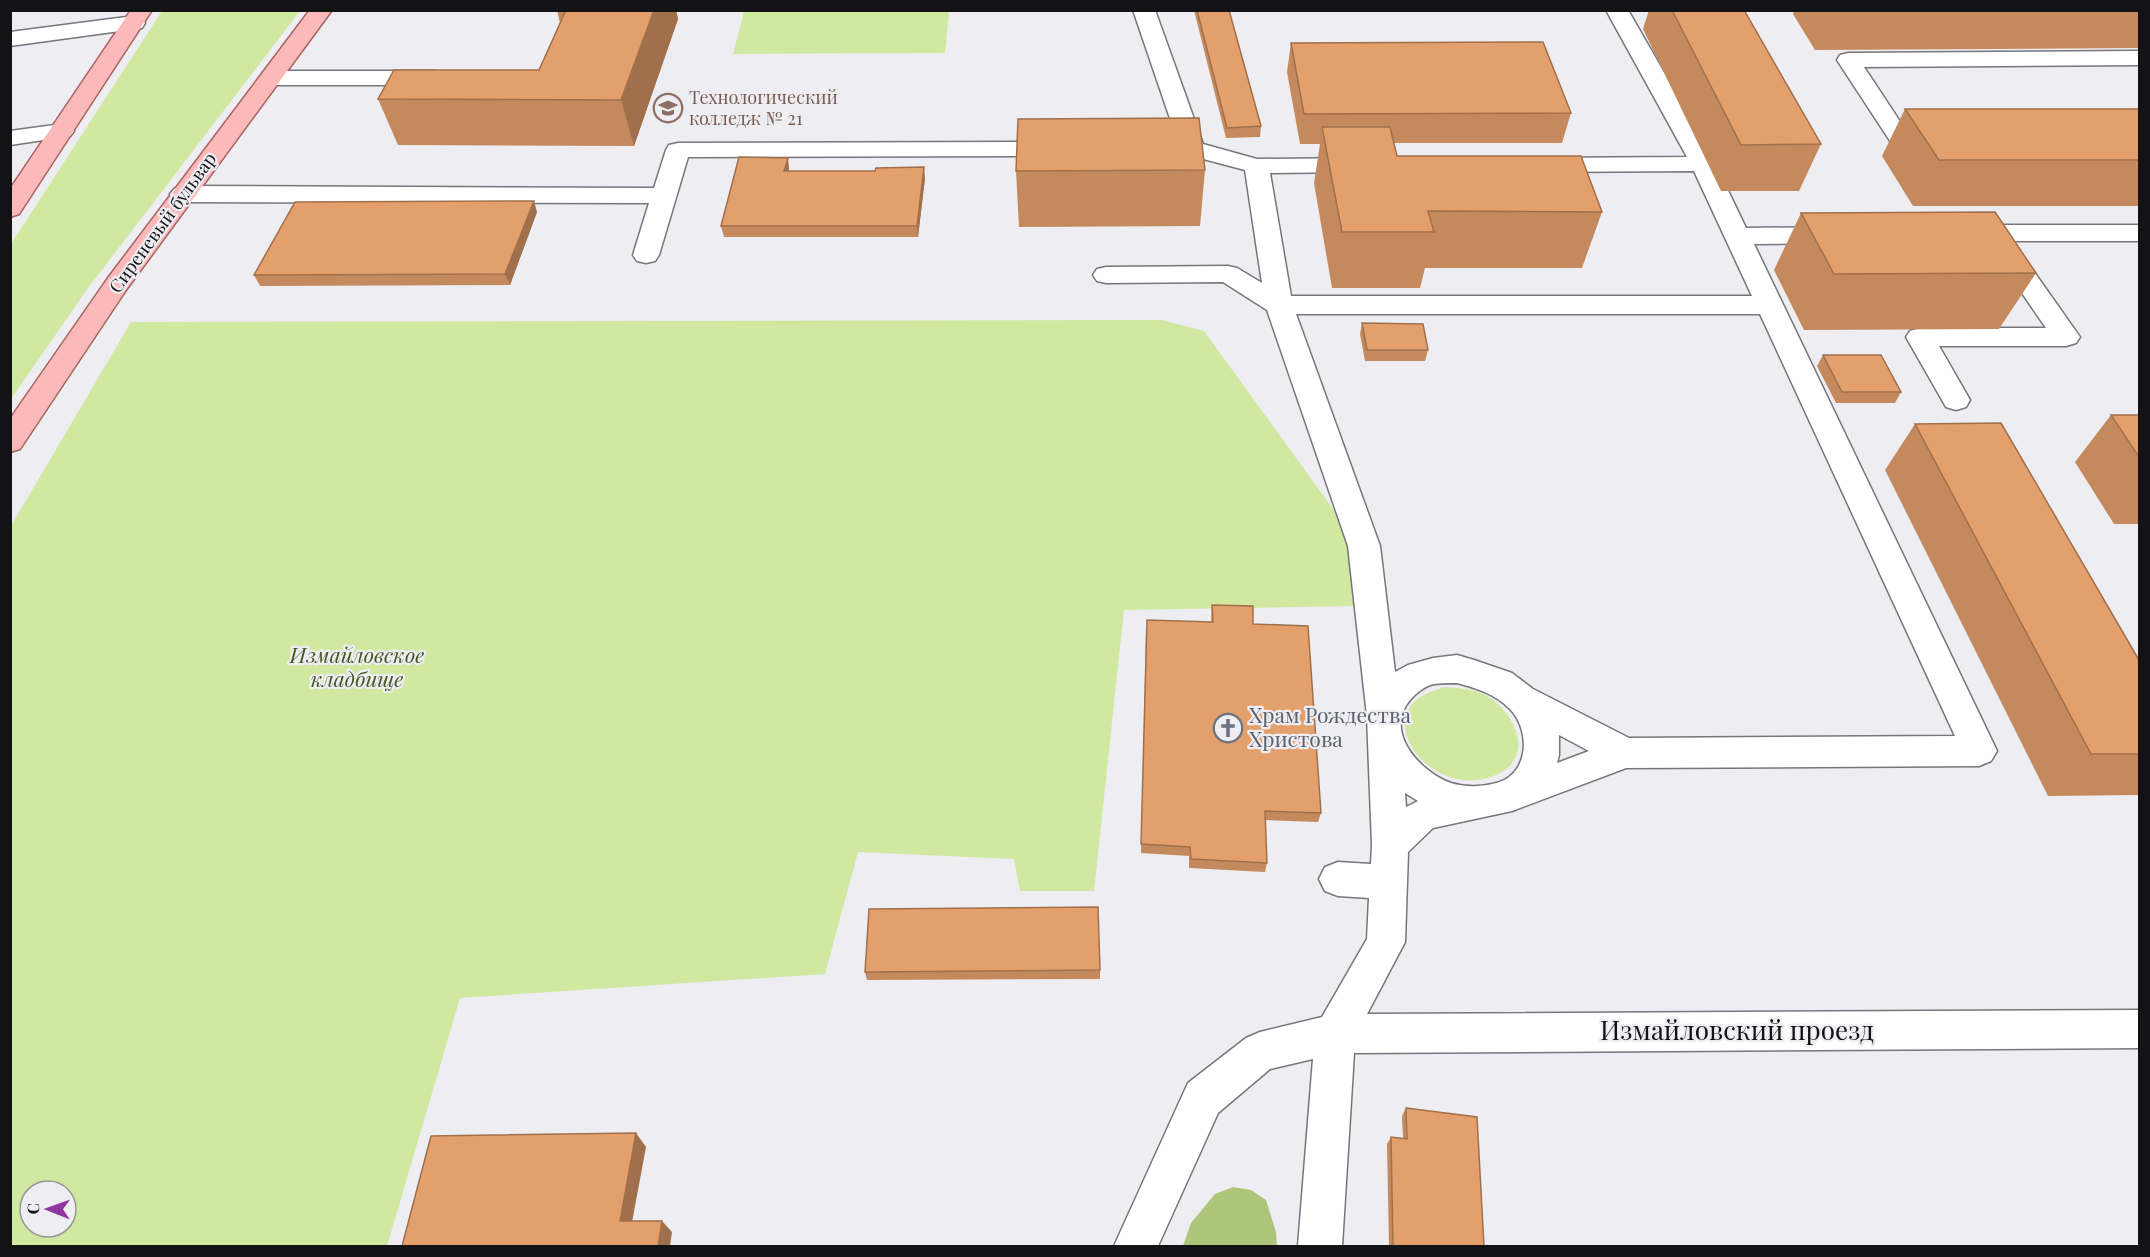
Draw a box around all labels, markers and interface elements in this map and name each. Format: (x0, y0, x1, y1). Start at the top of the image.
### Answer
place label: Технологический колледж № 21 (689, 85, 838, 130)
school or university icon: Технологический колледж № 21 (652, 92, 684, 124)
street label: Сиреневый бульвар (103, 147, 221, 297)
park label: Измайловское кладбище (289, 640, 424, 692)
place label: Храм Рождества Христова (1249, 700, 1411, 752)
church icon: Храм Рождества Христова (1212, 712, 1244, 744)
street label: Измайловский проезд (1600, 1012, 1874, 1047)
north arrow (18, 1179, 78, 1239)
text: С (22, 1203, 43, 1215)

